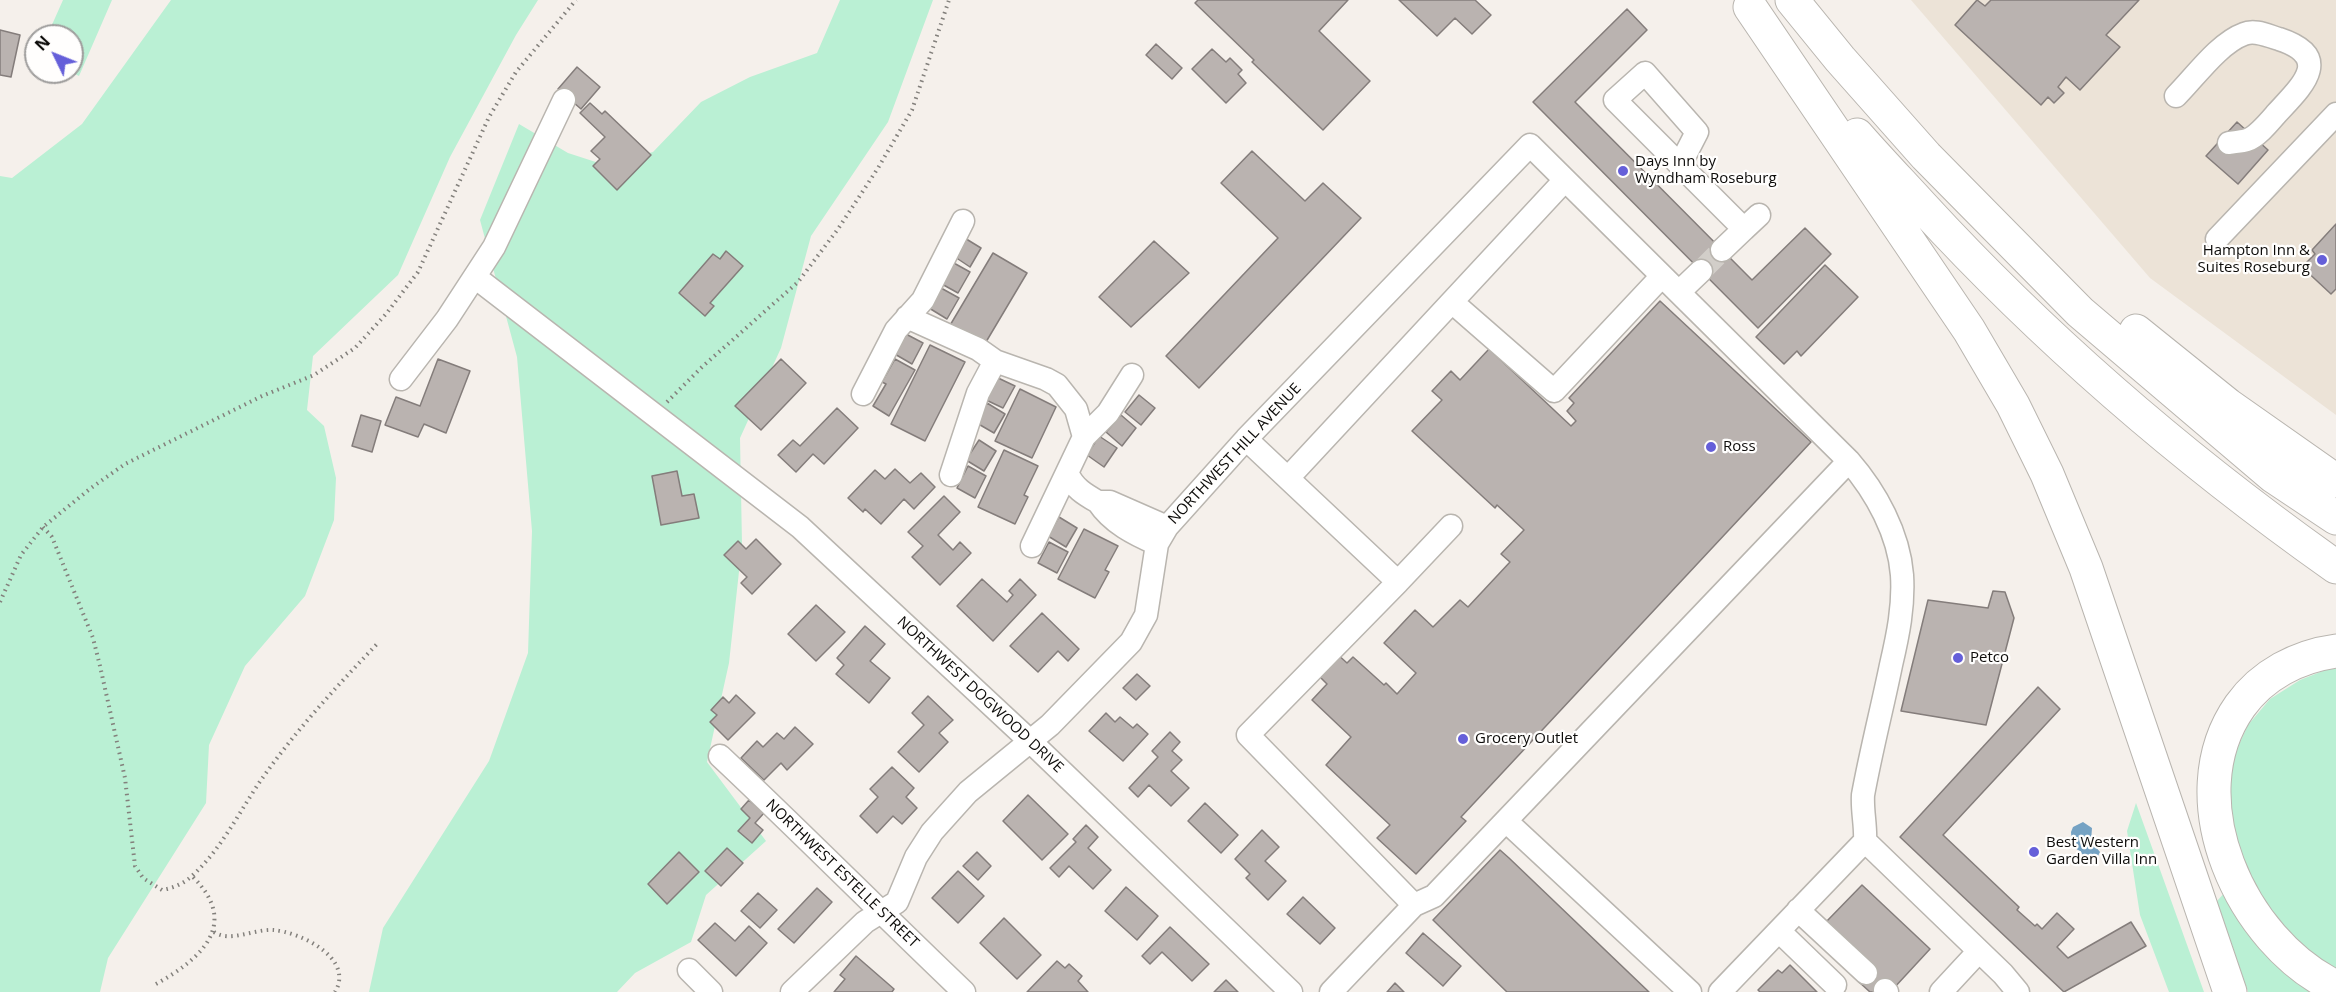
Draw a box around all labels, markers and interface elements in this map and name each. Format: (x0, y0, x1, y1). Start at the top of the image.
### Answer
north arrow (24, 24, 84, 84)
text: N (30, 31, 55, 55)
place label: Days Inn by Wyndham Roseburg (1635, 153, 1777, 188)
marker: Days Inn by Wyndham Roseburg (1616, 164, 1630, 178)
place label: Hampton Inn & Suites Roseburg (2197, 242, 2310, 277)
marker: Hampton Inn & Suites Roseburg (2315, 253, 2329, 267)
street label: NORTHWEST HILL AVENUE (1165, 380, 1305, 528)
place label: Ross (1723, 438, 1756, 456)
marker: Ross (1704, 440, 1718, 454)
street label: NORTHWEST DOGWOOD DRIVE (893, 613, 1067, 777)
place label: Petco (1970, 649, 2009, 667)
marker: Petco (1951, 651, 1965, 665)
place label: Grocery Outlet (1475, 730, 1578, 748)
marker: Grocery Outlet (1456, 732, 1470, 746)
street label: NORTHWEST ESTELLE STREET (762, 796, 922, 952)
place label: Best Western Garden Villa Inn (2046, 834, 2157, 869)
marker: Best Western Garden Villa Inn (2027, 845, 2041, 859)

